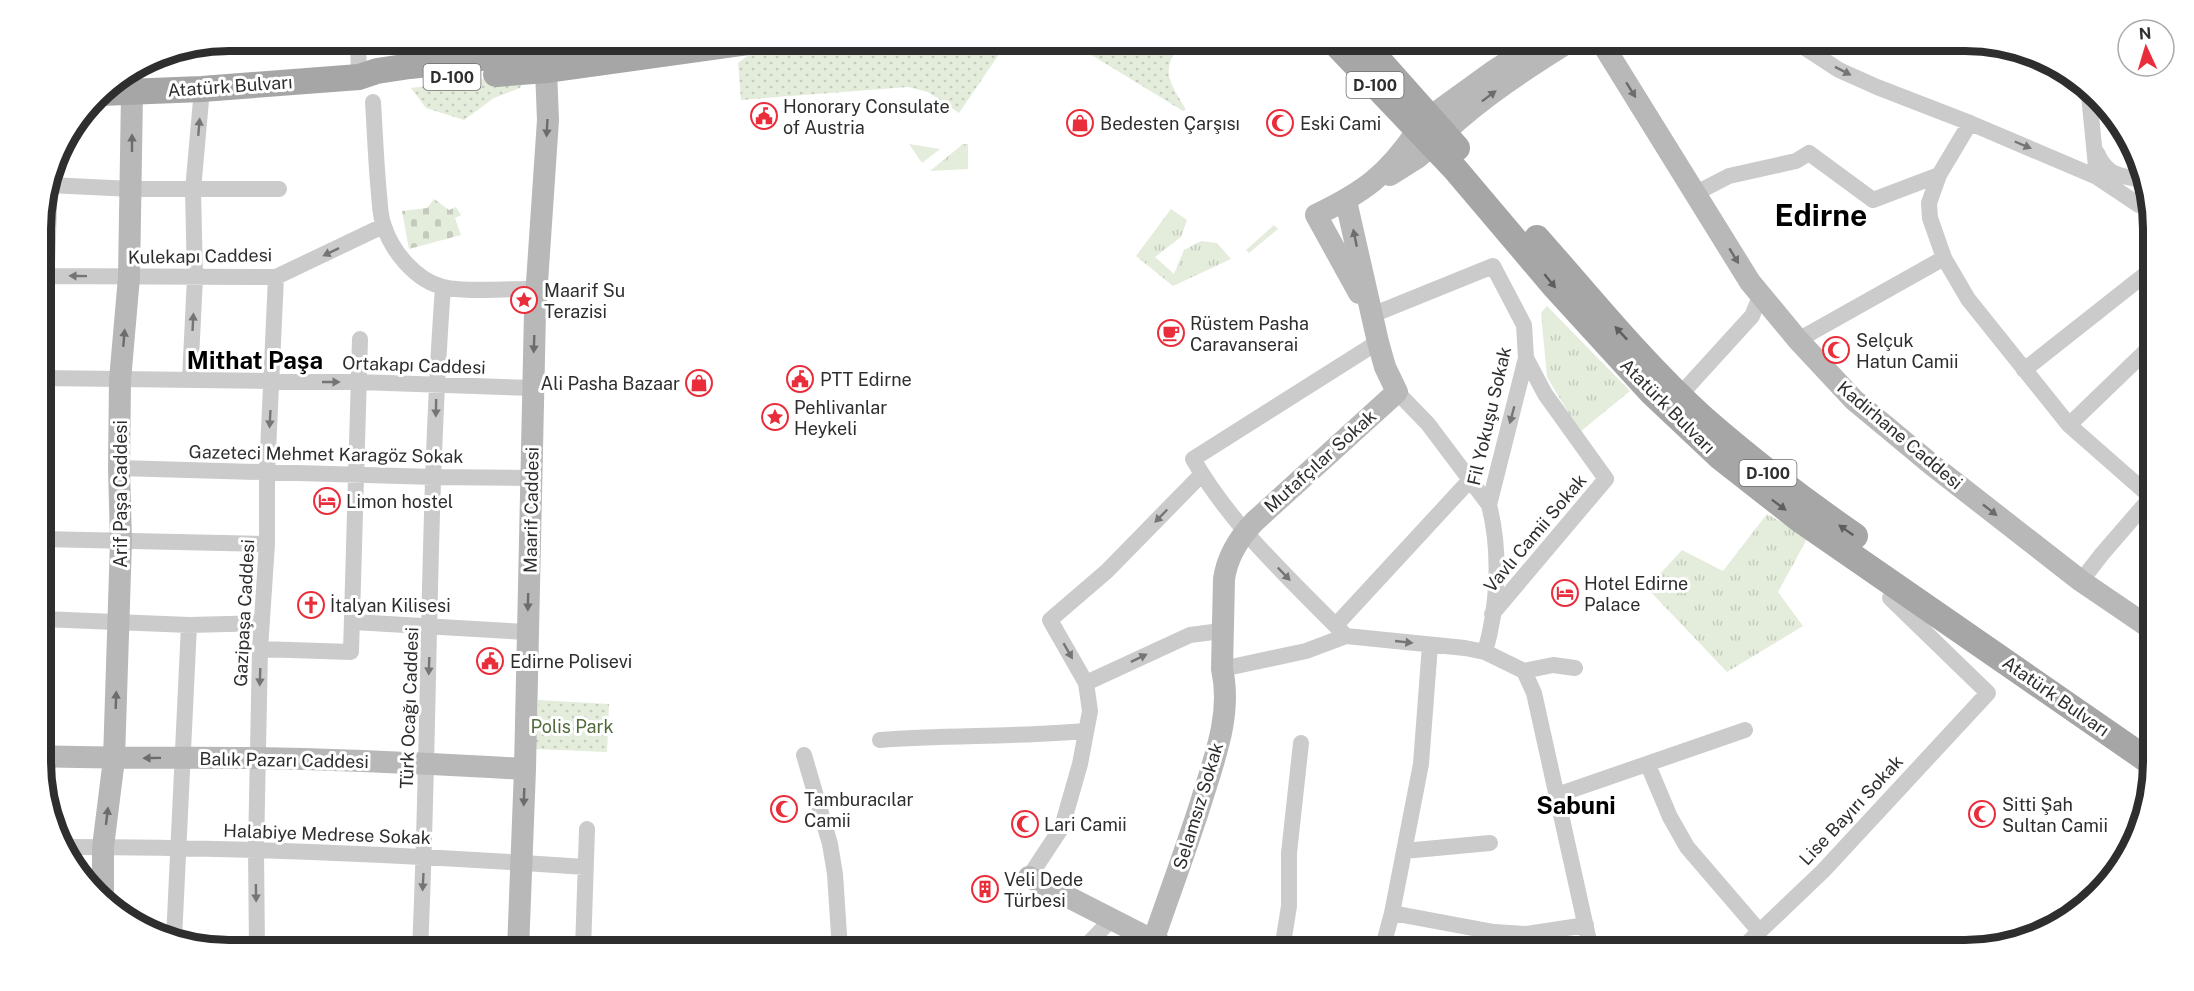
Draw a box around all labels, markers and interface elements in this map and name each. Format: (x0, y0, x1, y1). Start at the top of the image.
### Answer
north arrow (2116, 18, 2176, 78)
text: N (2138, 24, 2152, 43)
road number: D-100 (424, 64, 480, 90)
one-way arrow (1834, 66, 1851, 76)
street label: Atatürk Bulvarı (167, 71, 293, 101)
road number: D-100 (1346, 72, 1404, 98)
one-way arrow (1626, 82, 1637, 98)
one-way arrow (1480, 90, 1496, 102)
place label: Honorary Consulate of Austria (783, 96, 950, 138)
public building icon: Honorary Consulate of Austria (749, 101, 779, 131)
shop icon: Bedesten Çarşısı (1065, 108, 1095, 138)
mosque icon: Eski Cami (1265, 108, 1295, 138)
place label: Bedesten Çarşısı (1100, 113, 1240, 134)
place label: Eski Cami (1300, 113, 1381, 134)
one-way arrow (194, 117, 204, 136)
one-way arrow (543, 119, 552, 138)
one-way arrow (127, 133, 137, 152)
one-way arrow (2014, 141, 2032, 150)
district label: Edirne (1775, 197, 1867, 233)
one-way arrow (1349, 228, 1359, 247)
street label: Kulekapı Caddesi (128, 244, 272, 268)
one-way arrow (322, 247, 339, 256)
one-way arrow (1728, 248, 1739, 264)
one-way arrow (69, 271, 88, 281)
one-way arrow (1543, 273, 1556, 288)
place label: Maarif Su Terazisi (544, 280, 625, 322)
place icon: Maarif Su Terazisi (509, 285, 539, 315)
one-way arrow (188, 312, 197, 331)
place label: Rüstem Pasha Caravanserai (1190, 313, 1309, 355)
cafe icon: Rüstem Pasha Caravanserai (1156, 318, 1186, 348)
one-way arrow (1614, 326, 1628, 341)
one-way arrow (119, 328, 129, 347)
place label: Selçuk Hatun Camii (1856, 330, 1958, 372)
one-way arrow (529, 334, 539, 353)
mosque icon: Selçuk Hatun Camii (1821, 335, 1851, 365)
street label: Fil Yokuşu Sokak (1463, 345, 1515, 487)
district label: Mithat Paşa (187, 346, 323, 375)
street label: Ortakapı Caddesi (342, 352, 486, 378)
street label: Atatürk Bulvarı (1616, 354, 1720, 458)
public building icon: PTT Edirne (785, 364, 815, 394)
shop icon: Ali Pasha Bazaar (684, 368, 714, 398)
place label: PTT Edirne (820, 369, 912, 390)
place label: Ali Pasha Bazaar (540, 373, 680, 394)
street label: Kadirhane Caddesi (1833, 376, 1967, 494)
one-way arrow (321, 377, 340, 387)
place label: Pehlivanlar Heykeli (794, 397, 887, 439)
one-way arrow (431, 399, 441, 418)
place icon: Pehlivanlar Heykeli (760, 402, 790, 432)
street label: Mutafçılar Sokak (1260, 405, 1380, 517)
one-way arrow (1507, 406, 1516, 424)
one-way arrow (265, 410, 274, 429)
street label: Arif Paşa Caddesi (110, 420, 131, 568)
street label: Gazeteci Mehmet Karagöz Sokak (188, 441, 464, 467)
street label: Maarif Caddesi (519, 447, 543, 573)
road number: D-100 (1740, 460, 1796, 486)
street label: Vavlı Camii Sokak (1480, 470, 1590, 596)
hotel icon: Limon hostel (312, 486, 342, 516)
place label: Limon hostel (346, 491, 453, 512)
one-way arrow (1772, 498, 1787, 510)
one-way arrow (1981, 504, 1997, 516)
one-way arrow (1154, 508, 1168, 523)
one-way arrow (1839, 524, 1855, 536)
street label: Gazipaşa Caddesi (230, 539, 258, 687)
one-way arrow (1277, 567, 1291, 581)
place label: Hotel Edirne Palace (1584, 573, 1688, 615)
hotel icon: Hotel Edirne Palace (1550, 578, 1580, 608)
church icon: İtalyan Kilisesi (296, 590, 326, 620)
one-way arrow (524, 592, 533, 611)
place label: İtalyan Kilisesi (330, 594, 451, 616)
street label: Türk Ocağı Caddesi (396, 627, 422, 789)
one-way arrow (1395, 637, 1414, 647)
one-way arrow (1063, 643, 1073, 660)
public building icon: Edirne Polisevi (475, 646, 505, 676)
place label: Edirne Polisevi (510, 651, 632, 672)
street label: Atatürk Bulvarı (1999, 651, 2113, 741)
one-way arrow (1131, 653, 1148, 662)
one-way arrow (425, 657, 434, 676)
one-way arrow (255, 667, 264, 686)
one-way arrow (112, 691, 121, 710)
park label: Polis Park (530, 716, 614, 737)
street label: Selamsız Sokak (1169, 740, 1227, 872)
street label: Balık Pazarı Caddesi (199, 748, 369, 772)
street label: Lise Bayırı Sokak (1795, 751, 1907, 869)
one-way arrow (142, 753, 161, 763)
one-way arrow (519, 787, 528, 806)
place label: Tamburacılar Camii (804, 789, 914, 831)
district label: Sabuni (1536, 791, 1616, 819)
mosque icon: Tamburacılar Camii (769, 794, 799, 824)
place label: Sitti Şah Sultan Camii (2002, 794, 2108, 836)
mosque icon: Sitti Şah Sultan Camii (1967, 799, 1997, 829)
one-way arrow (103, 806, 112, 825)
mosque icon: Lari Camii (1010, 809, 1040, 839)
place label: Lari Camii (1044, 814, 1127, 835)
street label: Halabiye Medrese Sokak (223, 820, 431, 848)
place label: Veli Dede Türbesi (1004, 869, 1083, 911)
one-way arrow (419, 873, 428, 892)
building icon: Veli Dede Türbesi (970, 874, 1000, 904)
one-way arrow (252, 883, 261, 902)

